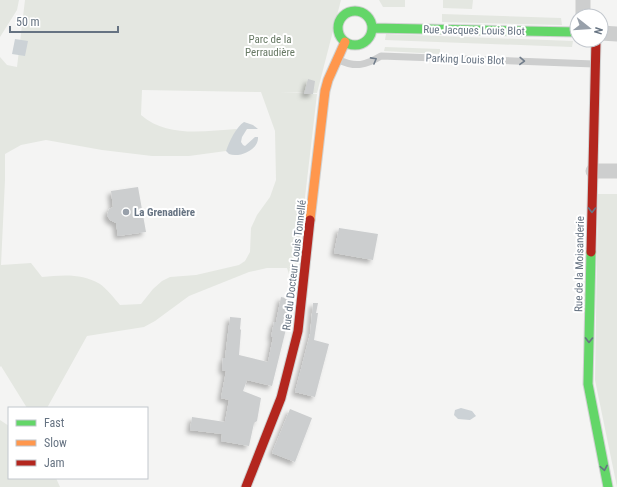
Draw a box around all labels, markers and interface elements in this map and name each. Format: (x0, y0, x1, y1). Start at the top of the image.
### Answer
scale bar (10, 8, 118, 34)
north arrow (569, 8, 609, 48)
text: 50 m (16, 15, 40, 29)
street label: Rue Jacques Louis Blot (423, 23, 525, 38)
text: N (591, 26, 605, 36)
park label: Parc de la Perraudière (245, 33, 295, 59)
street label: Parking Louis Blot (425, 52, 505, 67)
one-way arrow (370, 57, 378, 64)
one-way arrow (519, 57, 525, 65)
street label: Rue du Docteur Louis Tonnellé (280, 199, 309, 331)
place label: La Grenadière (134, 206, 195, 219)
marker: La Grenadière (121, 207, 131, 217)
one-way arrow (588, 207, 596, 213)
street label: Rue de la Moisanderie (572, 216, 587, 312)
one-way arrow (585, 337, 593, 343)
legend (8, 407, 148, 479)
text: Fast (44, 416, 65, 430)
text: Slow (44, 436, 67, 450)
text: Jam (44, 456, 65, 470)
one-way arrow (600, 465, 608, 471)

